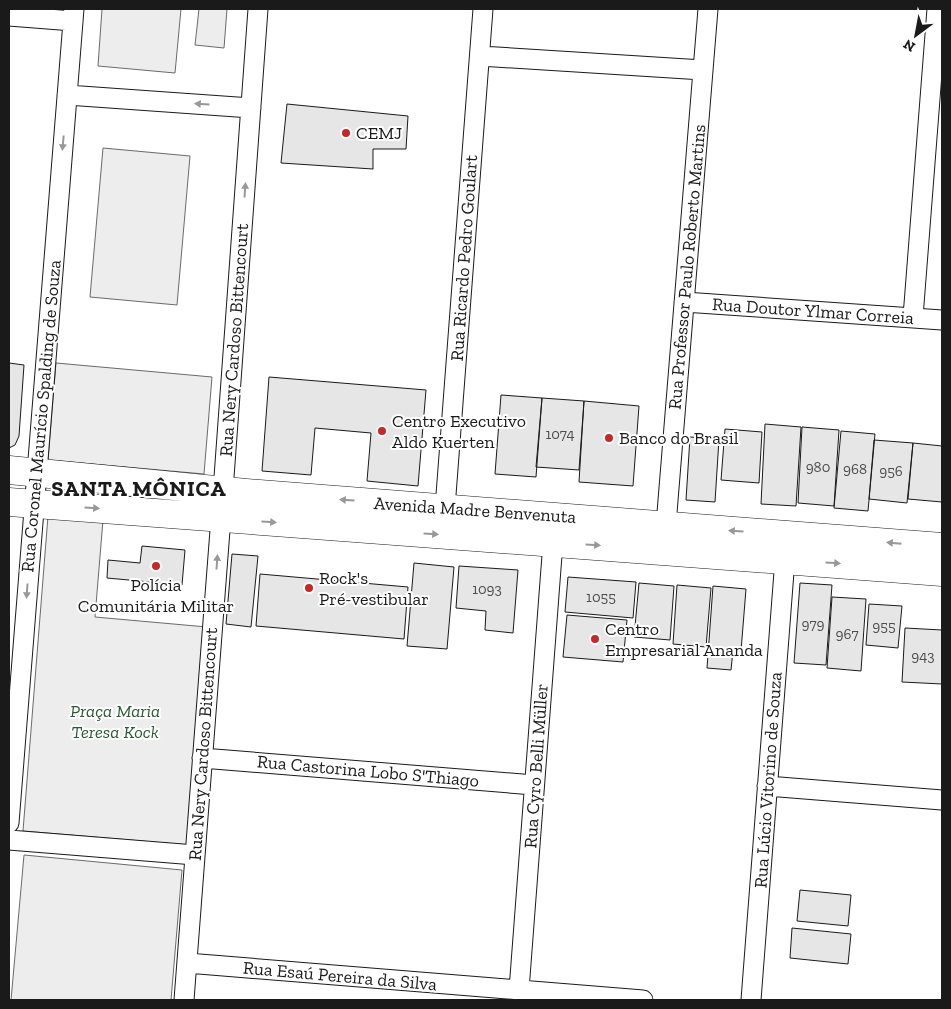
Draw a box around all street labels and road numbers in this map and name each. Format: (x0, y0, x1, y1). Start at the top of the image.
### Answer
street label: Rua Professor Paulo Roberto Martins (664, 123, 710, 411)
street label: Rua Ricardo Pedro Goulart (446, 154, 482, 362)
street label: Rua Nery Cardoso Bittencourt (215, 222, 253, 457)
street label: Rua Coronel Maurício Spalding de Souza (16, 259, 66, 573)
street label: Rua Doutor Ylmar Correia (711, 293, 915, 329)
street label: Avenida Madre Benvenuta (373, 492, 577, 528)
street label: Rua Nery Cardoso Bittencourt (184, 626, 222, 861)
street label: Rua Lúcio Vitorino de Souza (749, 671, 787, 889)
street label: Rua Cyro Belli Müller (519, 683, 553, 849)
street label: Rua Castorina Lobo S'Thiago (256, 750, 480, 792)
street label: Rua Esaú Pereira da Silva (242, 957, 438, 995)

